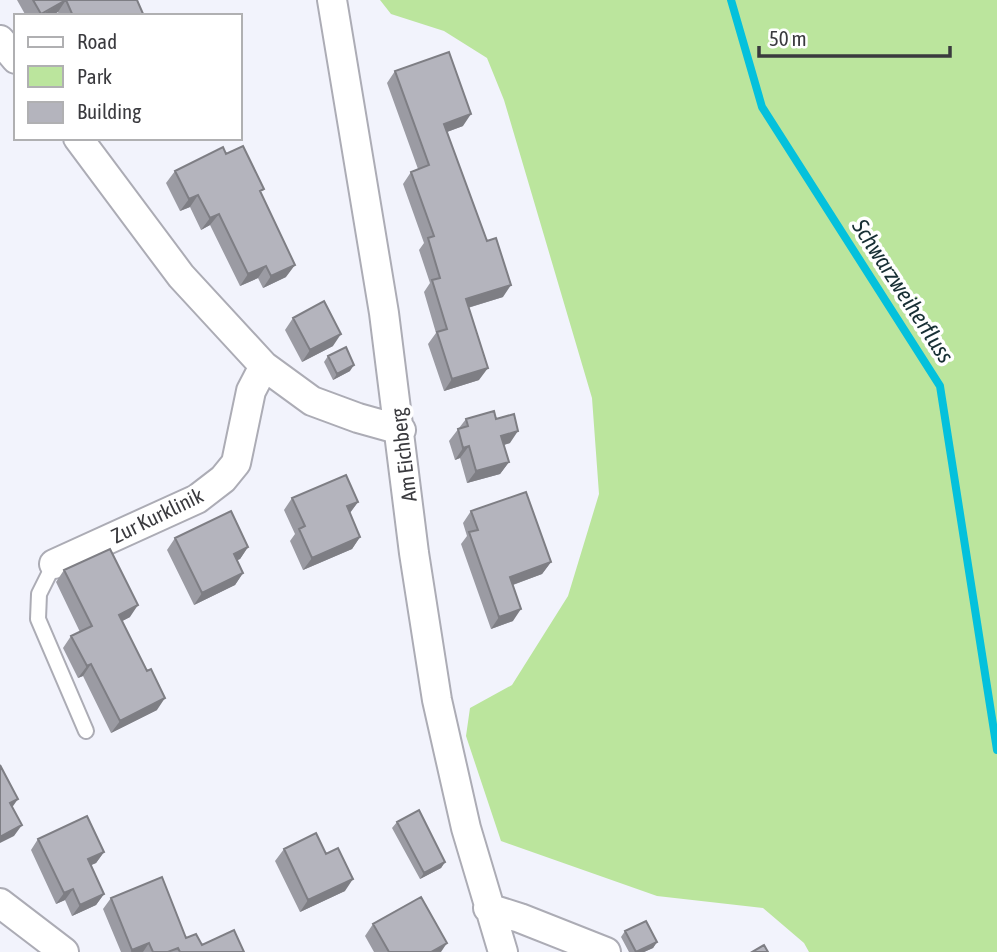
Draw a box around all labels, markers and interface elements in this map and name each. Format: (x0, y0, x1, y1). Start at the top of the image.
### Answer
legend (14, 14, 242, 140)
scale bar (759, 14, 950, 58)
text: 50 m (769, 26, 807, 50)
text: Road (77, 29, 117, 53)
text: Park (77, 64, 112, 88)
text: Building (77, 99, 141, 123)
water label: Schwarzweiherfluss (846, 214, 959, 368)
street label: Am Eichberg (385, 407, 421, 503)
street label: Zur Kurklinik (107, 483, 207, 547)

